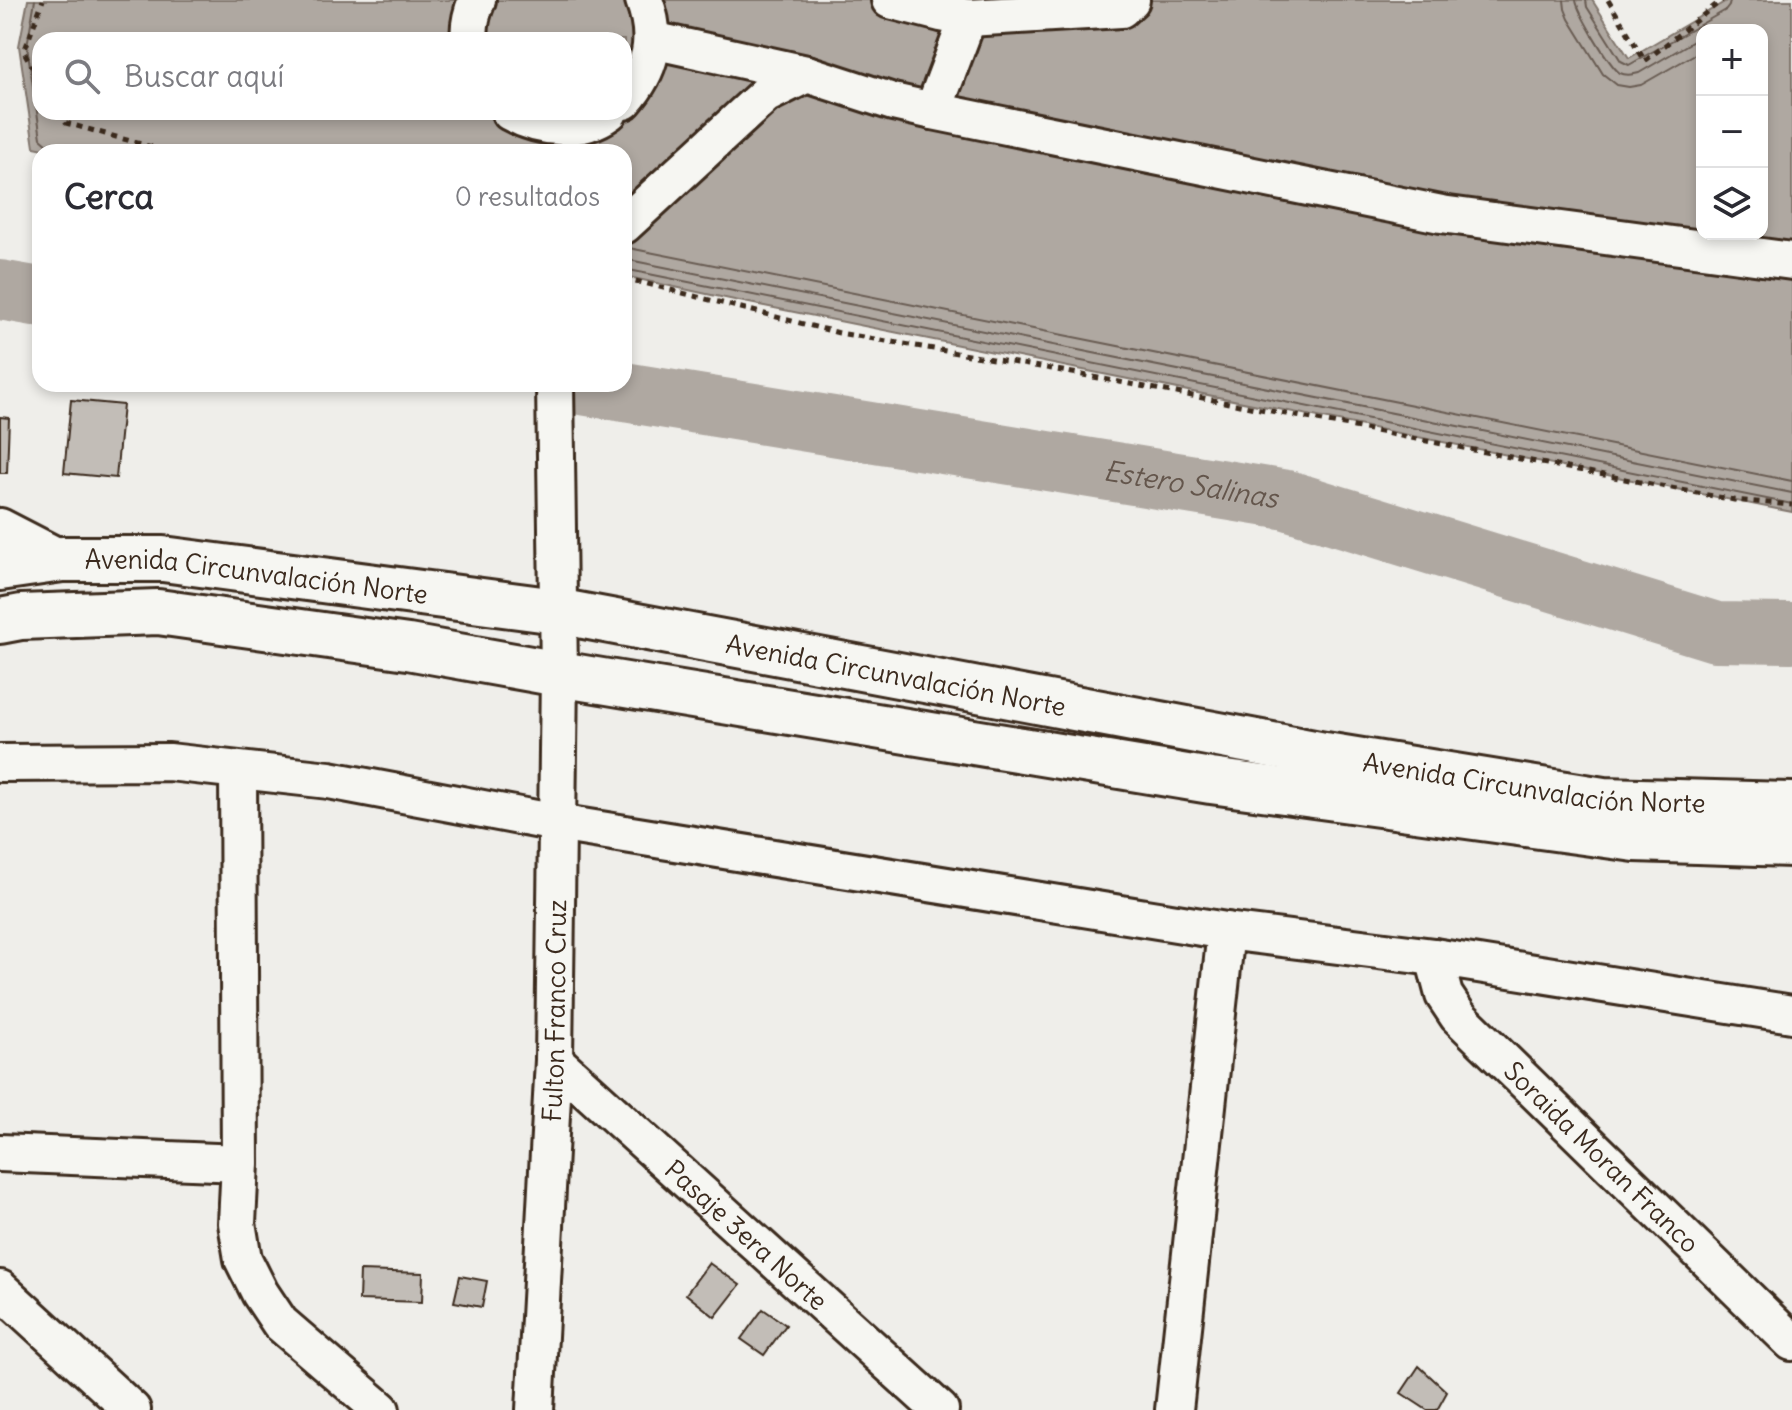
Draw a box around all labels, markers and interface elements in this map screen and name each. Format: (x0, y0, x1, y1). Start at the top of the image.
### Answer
map controls (1696, 24, 1768, 240)
button: + (1696, 24, 1768, 96)
search box (32, 32, 632, 120)
icon: search (60, 54, 104, 98)
text: Buscar aquí (124, 57, 284, 95)
button: − (1696, 96, 1768, 168)
button: layers (1696, 168, 1768, 240)
text: Cerca (64, 175, 154, 218)
text: 0 resultados (455, 180, 600, 213)
water label: Estero Salinas (1101, 452, 1283, 517)
street label: Avenida Circunvalación Norte (85, 543, 430, 610)
street label: Avenida Circunvalación Norte (723, 627, 1069, 723)
street label: Avenida Circunvalación Norte (1361, 745, 1706, 819)
street label: Fulton Franco Cruz (534, 899, 573, 1122)
street label: Soraida Moran Franco (1498, 1054, 1707, 1259)
street label: Pasaje 3era Norte (658, 1152, 835, 1317)

